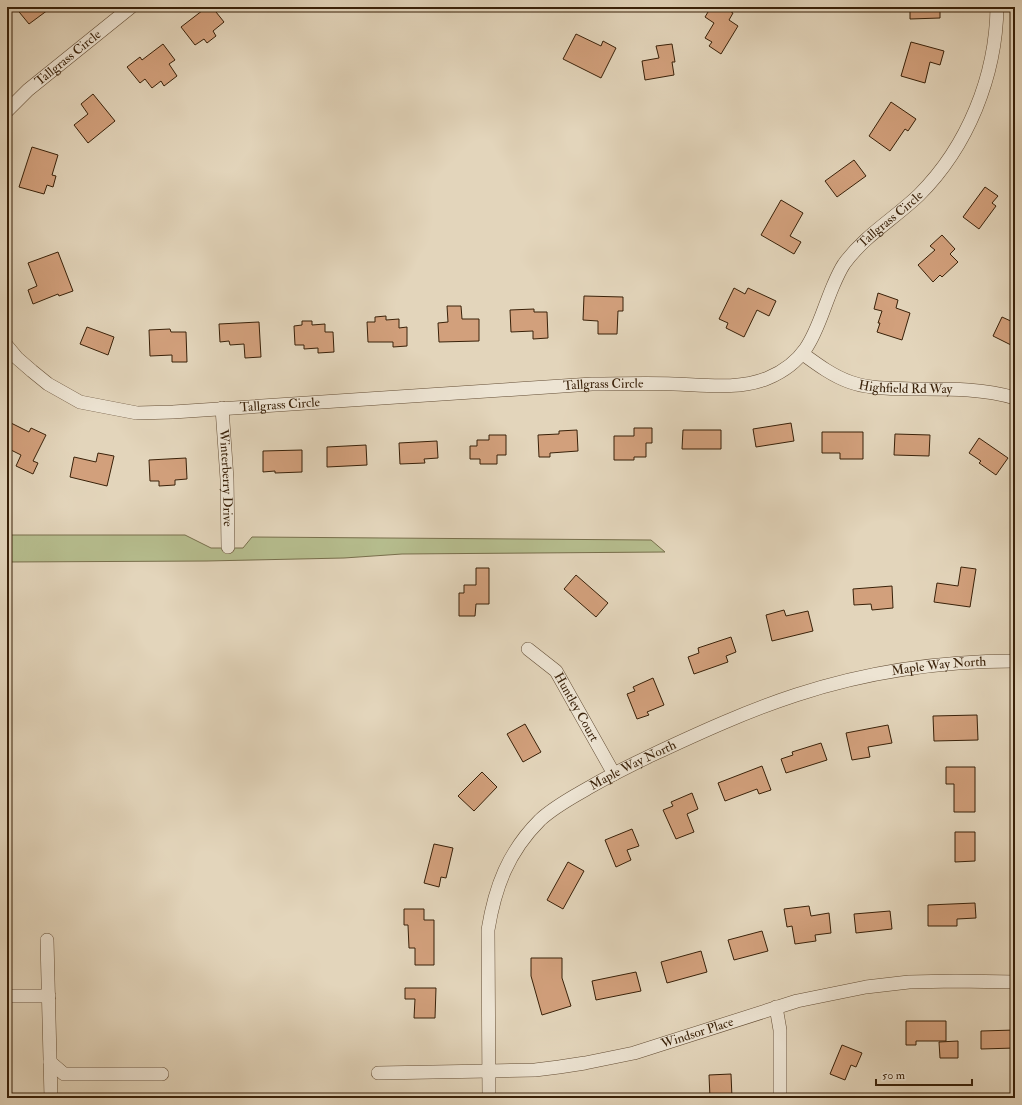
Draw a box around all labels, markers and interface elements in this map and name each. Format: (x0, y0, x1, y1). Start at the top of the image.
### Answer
street label: Tallgrass Circle (32, 26, 105, 89)
street label: Tallgrass Circle (854, 187, 927, 251)
street label: Tallgrass Circle (563, 376, 644, 394)
street label: Highfield Rd Way (857, 377, 953, 398)
street label: Tallgrass Circle (239, 394, 321, 416)
street label: Winterberry Drive (215, 428, 236, 527)
street label: Maple Way North (890, 654, 987, 679)
street label: Huntley Court (550, 670, 602, 745)
street label: Maple Way North (587, 737, 679, 794)
street label: Windsor Place (658, 1014, 736, 1052)
scale bar (876, 1061, 972, 1087)
text: 50 m (882, 1068, 906, 1083)

